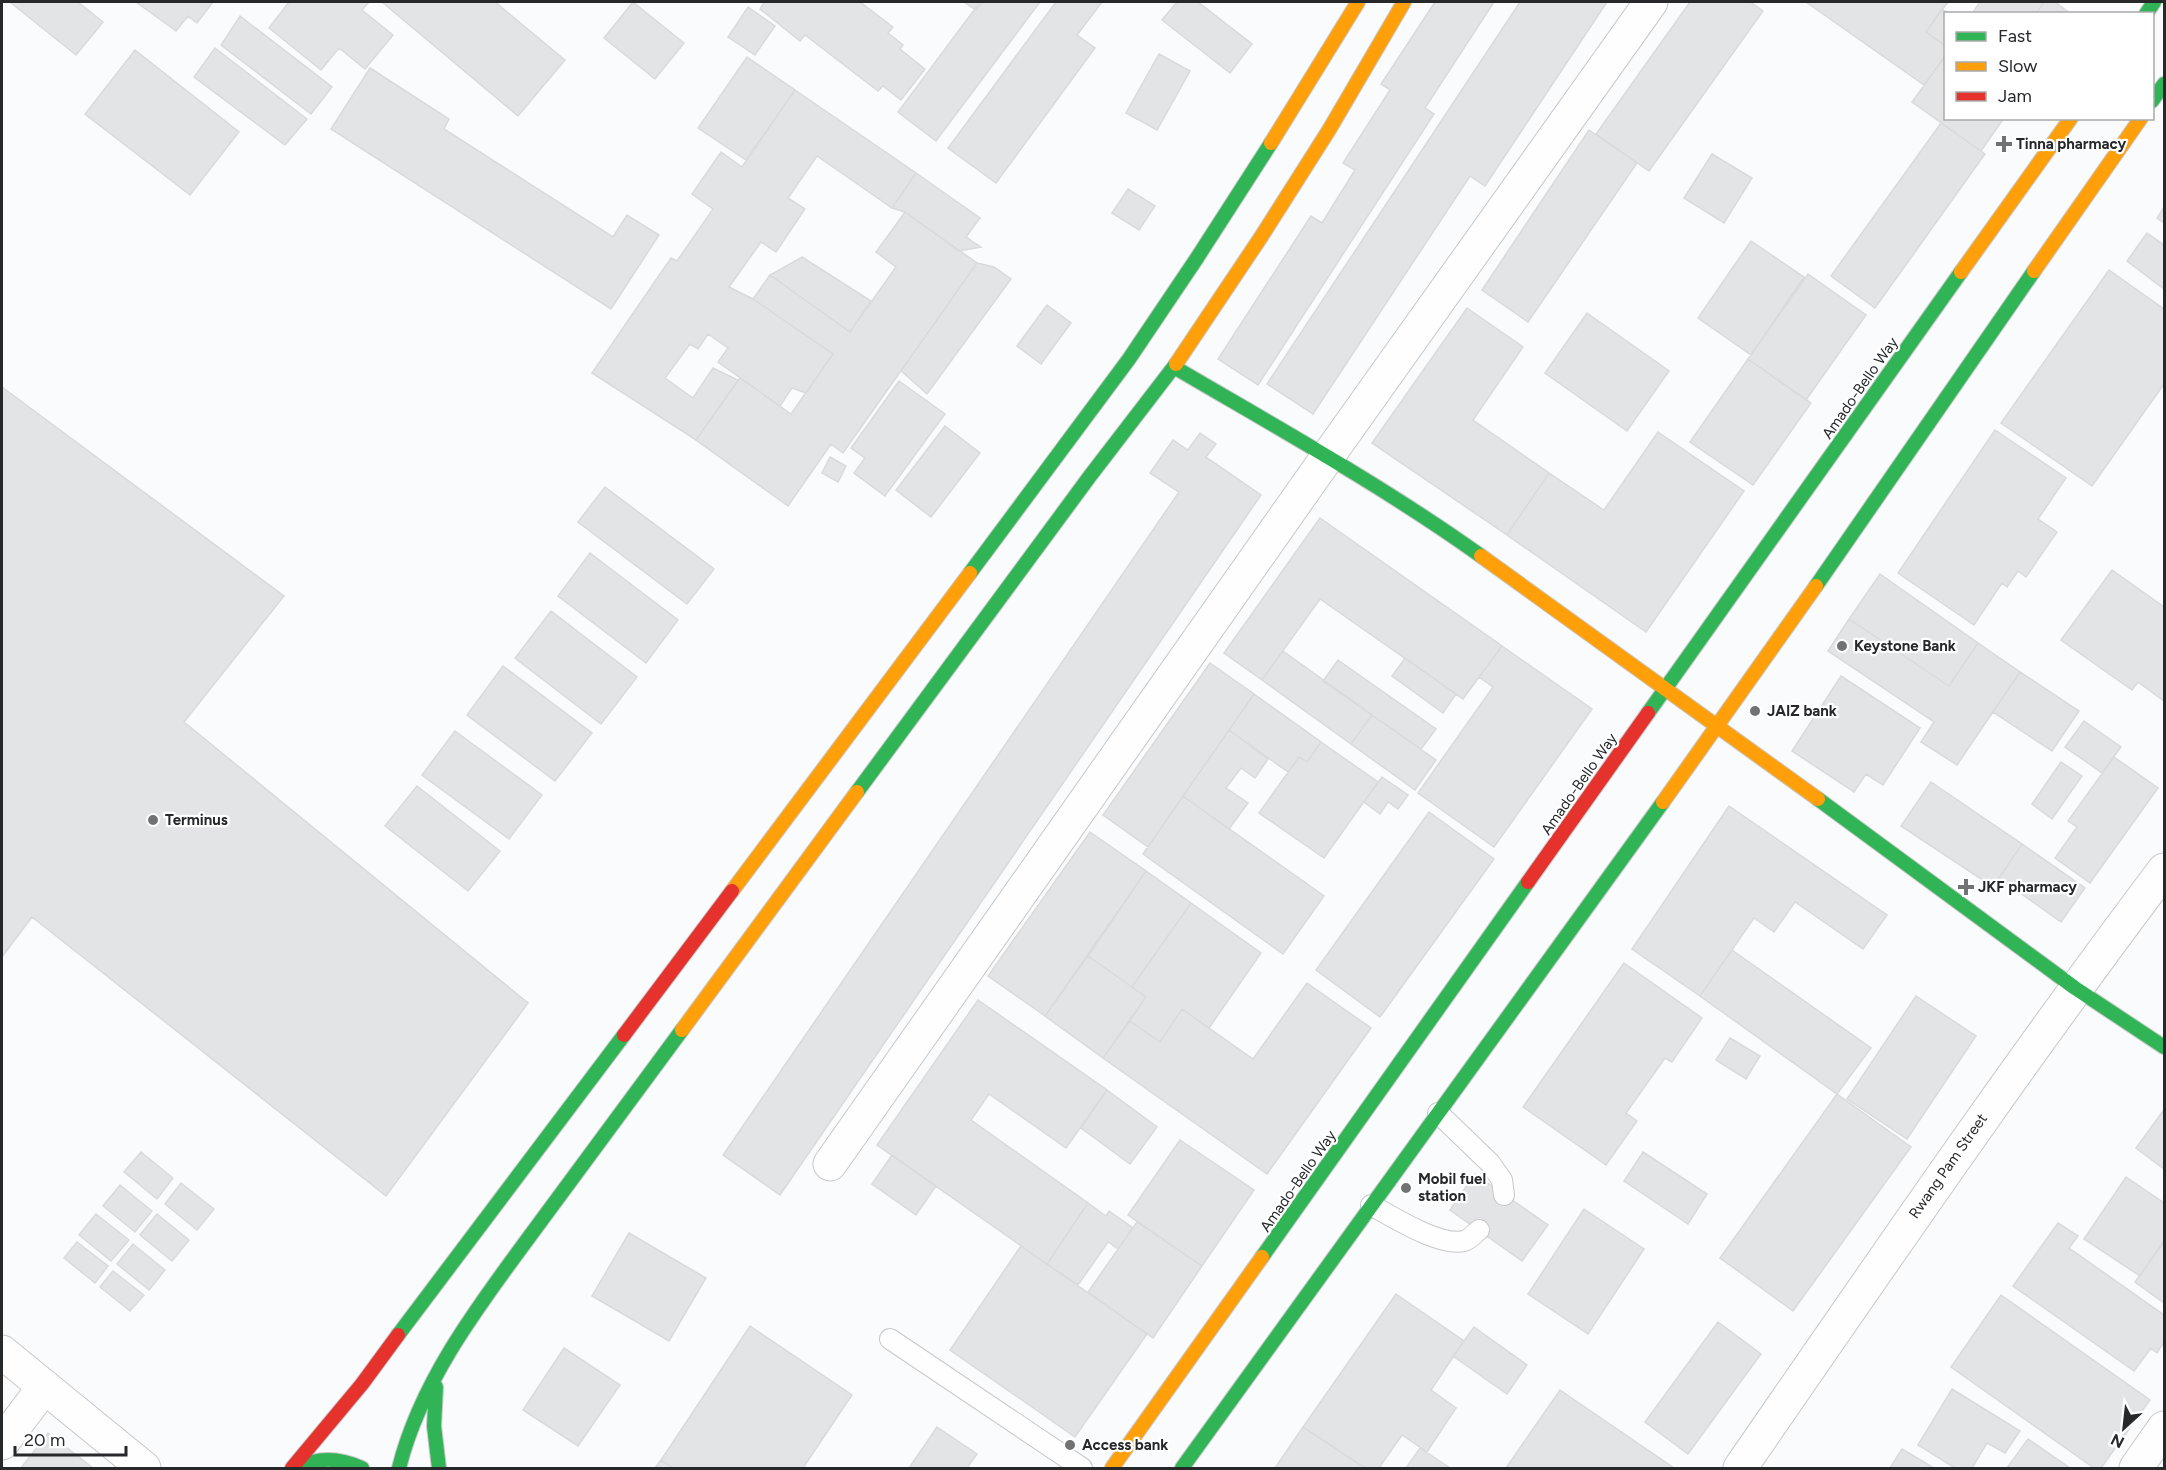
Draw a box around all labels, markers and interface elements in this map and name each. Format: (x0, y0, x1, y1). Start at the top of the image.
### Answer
legend (1944, 12, 2154, 120)
text: Fast (1998, 25, 2032, 47)
text: Slow (1998, 55, 2037, 77)
text: Jam (1998, 85, 2032, 107)
place label: Tinna pharmacy (2016, 135, 2126, 153)
marker: Tinna pharmacy (1997, 137, 2011, 151)
street label: Amado-Bello Way (1818, 334, 1902, 442)
place label: Keystone Bank (1854, 637, 1956, 655)
marker: Keystone Bank (1835, 639, 1849, 653)
place label: JAIZ bank (1767, 702, 1837, 720)
marker: JAIZ bank (1748, 704, 1762, 718)
street label: Amado-Bello Way (1537, 730, 1621, 838)
place label: Terminus (165, 811, 228, 829)
marker: Terminus (146, 813, 160, 827)
place label: JKF pharmacy (1978, 878, 2077, 896)
marker: JKF pharmacy (1959, 880, 1973, 894)
street label: Rwang Pam Street (1905, 1110, 1991, 1222)
street label: Amado-Bello Way (1256, 1127, 1340, 1235)
place label: Mobil fuel station (1418, 1170, 1486, 1205)
marker: Mobil fuel station (1399, 1181, 1413, 1195)
north arrow (2094, 1398, 2154, 1458)
scale bar (15, 1419, 126, 1457)
text: 20 m (24, 1429, 65, 1451)
text: N (2108, 1430, 2127, 1452)
place label: Access bank (1082, 1436, 1168, 1454)
marker: Access bank (1063, 1438, 1077, 1452)

